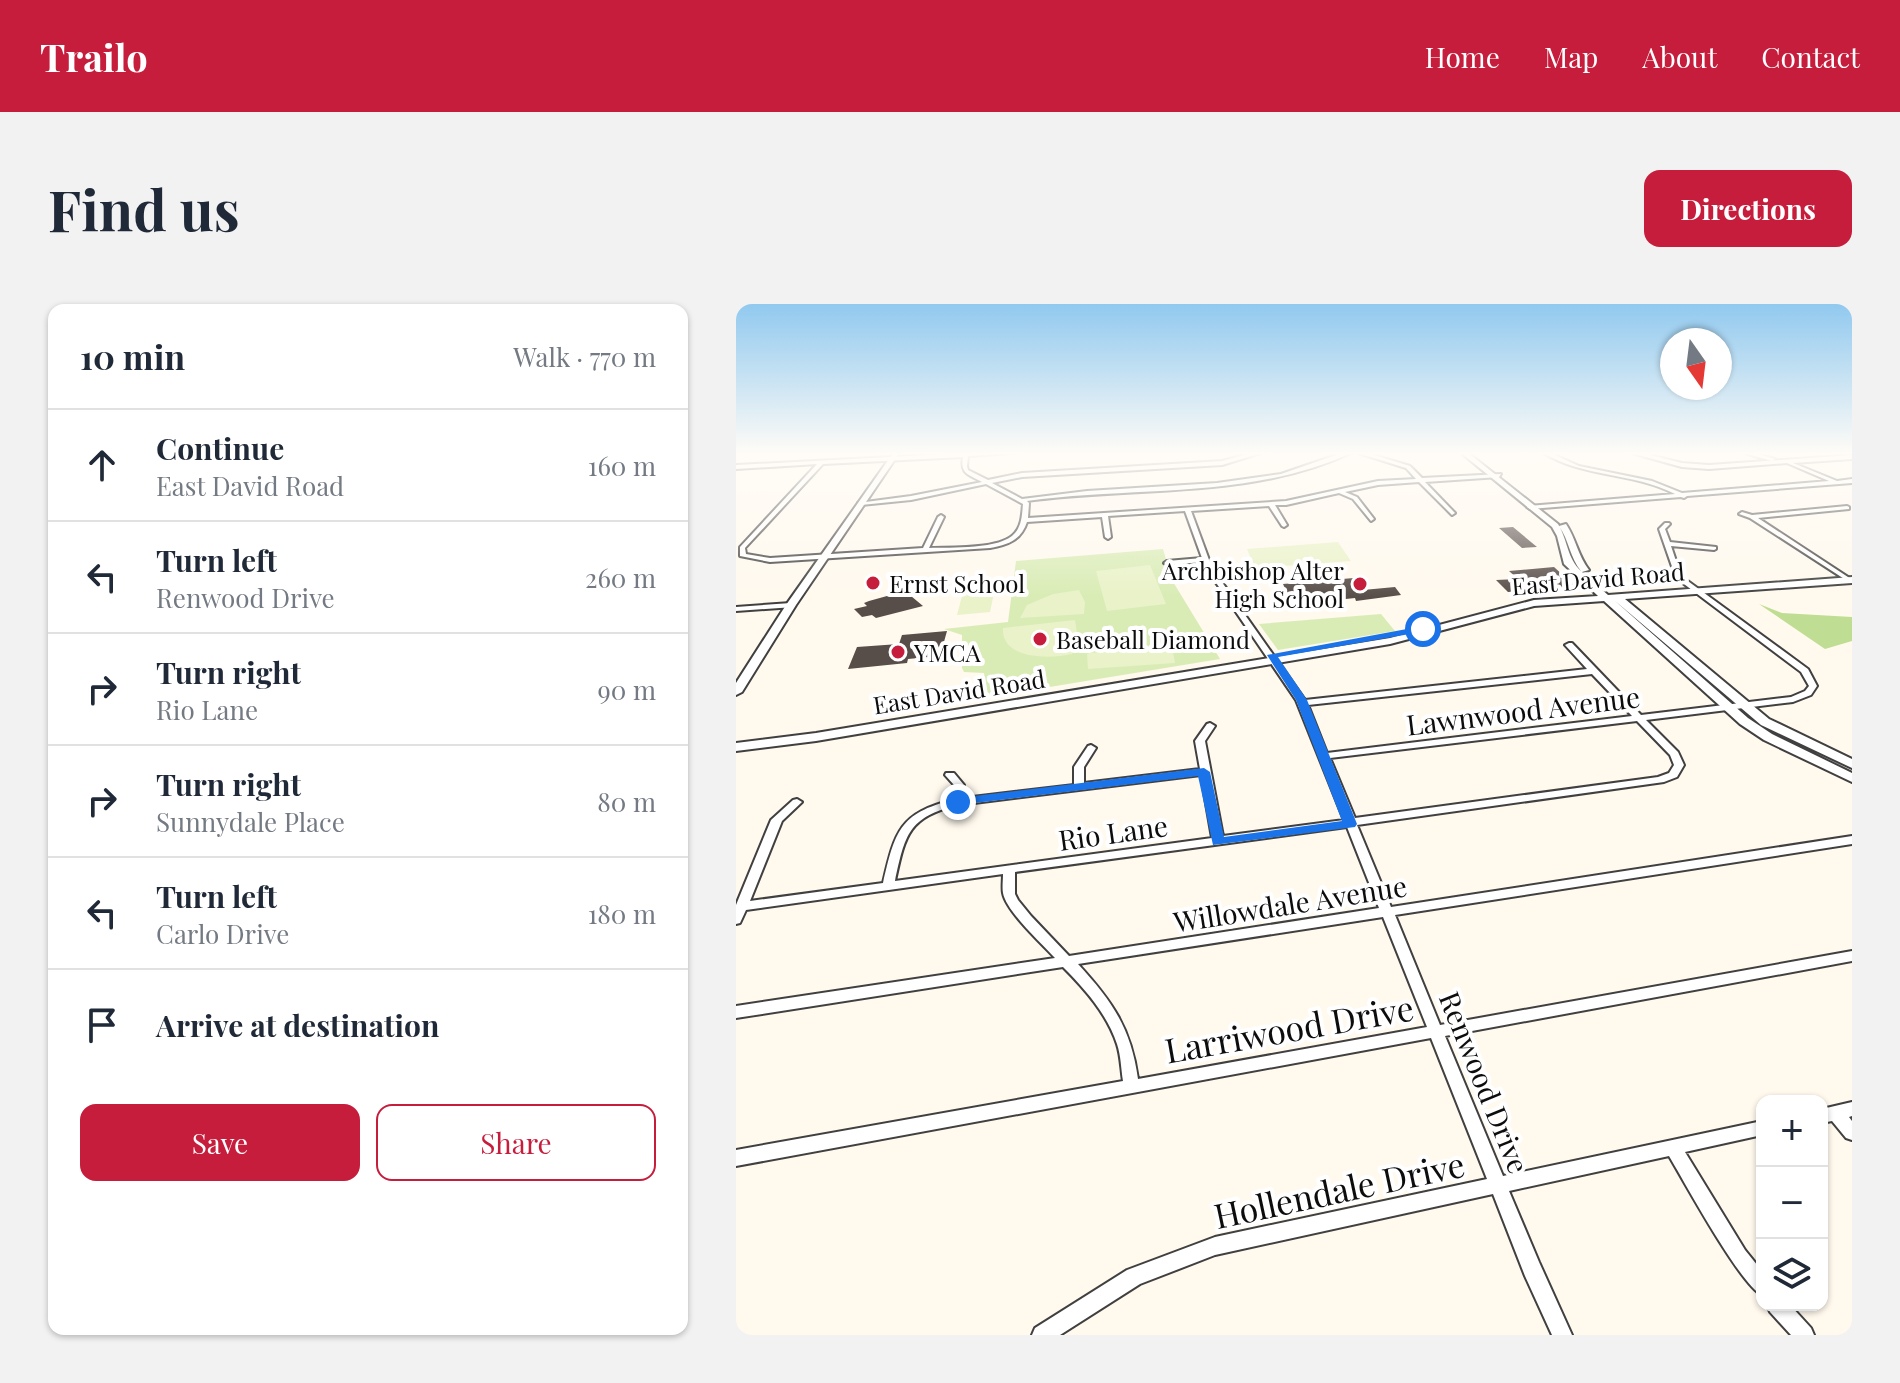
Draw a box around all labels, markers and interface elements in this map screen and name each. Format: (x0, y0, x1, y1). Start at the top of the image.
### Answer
text: Trailo (40, 31, 148, 82)
text: Home (1425, 38, 1500, 75)
text: Map (1544, 38, 1598, 75)
text: About (1642, 38, 1717, 75)
text: Contact (1761, 38, 1860, 75)
button: Directions (1644, 170, 1852, 247)
text: Find us (48, 171, 240, 246)
north arrow (1660, 328, 1732, 400)
text: 10 min (80, 333, 185, 379)
text: Walk · 770 m (513, 339, 656, 374)
text: Continue (156, 428, 284, 468)
icon: ahead (80, 443, 124, 487)
text: 160 m (588, 448, 656, 483)
text: East David Road (156, 468, 344, 503)
text: Turn left (156, 540, 277, 580)
place label: Archbishop Alter High School (1161, 554, 1344, 614)
street label: East David Road (1510, 554, 1686, 602)
icon: left (80, 555, 124, 599)
text: 260 m (585, 560, 656, 595)
place label: Ernst School (889, 567, 1025, 599)
marker: Ernst School (864, 574, 882, 592)
marker: Archbishop Alter High School (1351, 575, 1369, 593)
text: Renwood Drive (156, 580, 335, 615)
route start (1405, 611, 1441, 647)
place label: Baseball Diamond (1056, 623, 1250, 655)
marker: Baseball Diamond (1031, 630, 1049, 648)
place label: YMCA (913, 636, 981, 668)
marker: YMCA (889, 643, 907, 661)
text: Turn right (156, 652, 301, 692)
street label: East David Road (871, 662, 1047, 720)
icon: right (80, 667, 124, 711)
text: 90 m (598, 672, 656, 707)
street label: Lawnwood Avenue (1404, 677, 1642, 743)
text: Rio Lane (156, 692, 258, 727)
text: Turn right (156, 764, 301, 804)
icon: right (80, 779, 124, 823)
text: 80 m (597, 784, 656, 819)
route end (940, 784, 976, 820)
text: Sunnydale Place (156, 804, 345, 839)
street label: Rio Lane (1056, 806, 1170, 858)
street label: Willowdale Avenue (1170, 866, 1409, 940)
text: Turn left (156, 876, 277, 916)
icon: left (80, 891, 124, 935)
text: 180 m (588, 896, 656, 931)
text: Carlo Drive (156, 916, 289, 951)
street label: Larriwood Drive (1161, 983, 1417, 1073)
street label: Renwood Drive (1432, 986, 1538, 1178)
icon: arrive (80, 1003, 124, 1047)
text: Arrive at destination (156, 1005, 439, 1045)
map controls (1756, 1095, 1828, 1311)
button: + (1756, 1095, 1828, 1167)
button: Save (80, 1104, 360, 1181)
button: Share (376, 1104, 656, 1181)
street label: Hollendale Drive (1210, 1140, 1468, 1238)
button: − (1756, 1167, 1828, 1239)
button: layers (1756, 1239, 1828, 1311)

